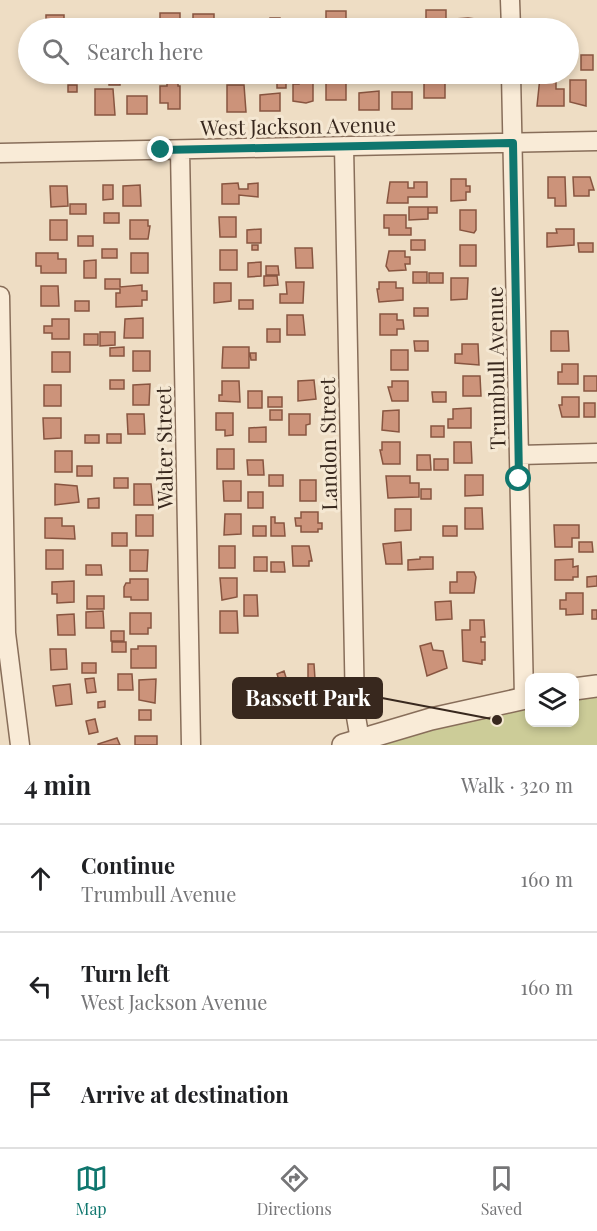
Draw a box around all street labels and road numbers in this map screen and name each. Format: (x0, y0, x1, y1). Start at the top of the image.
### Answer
street label: West Jackson Avenue (199, 109, 396, 141)
street label: Trumbull Avenue (480, 286, 510, 450)
street label: Landon Street (312, 377, 342, 511)
street label: Walter Street (148, 386, 178, 511)

